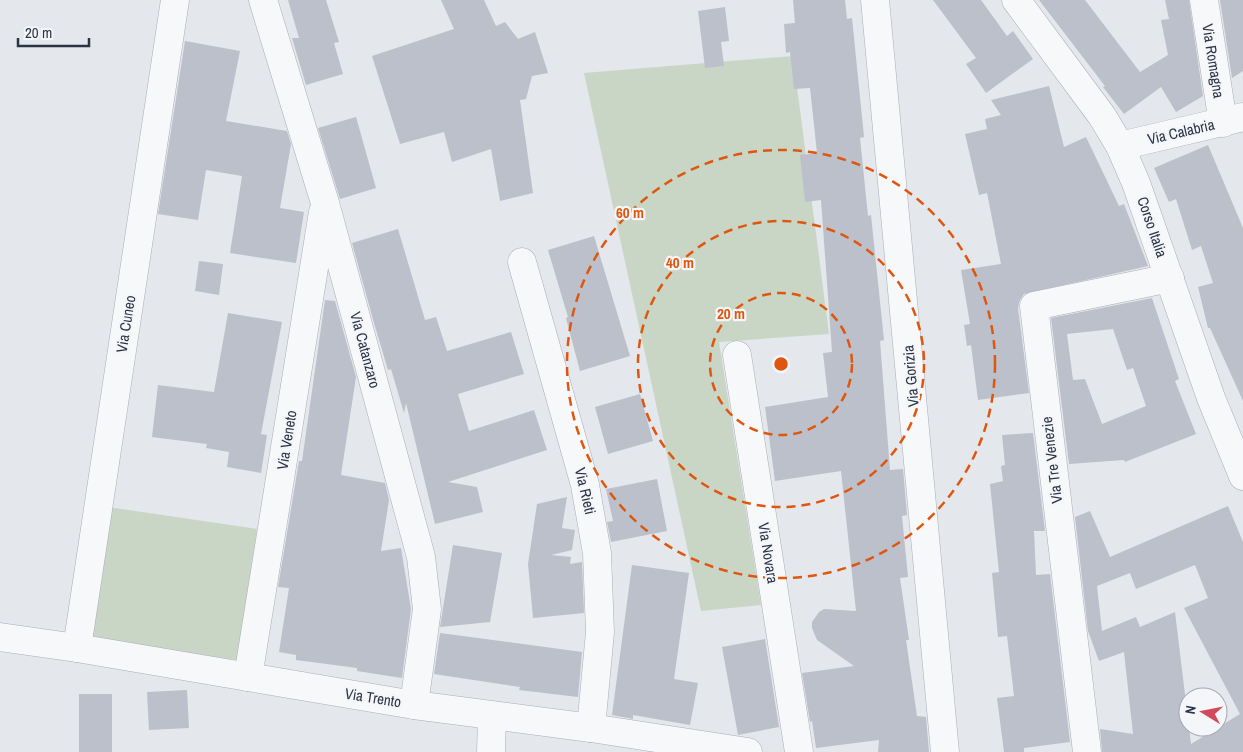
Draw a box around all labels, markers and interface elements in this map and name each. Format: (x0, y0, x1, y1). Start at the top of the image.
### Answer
scale bar (18, 15, 89, 47)
text: 20 m (25, 22, 52, 43)
street label: Via Romagna (1197, 22, 1230, 100)
street label: Via Calabria (1145, 114, 1217, 149)
street label: Corso Italia (1132, 194, 1173, 260)
text: 60 m (616, 202, 644, 223)
text: 40 m (666, 252, 694, 273)
street label: Via Cuneo (111, 294, 140, 354)
text: 20 m (717, 303, 745, 324)
street label: Via Catanzaro (345, 309, 386, 391)
street label: Via Gorizia (897, 344, 924, 408)
centre of rings (772, 355, 790, 373)
street label: Via Veneto (271, 409, 302, 471)
street label: Via Tre Venezie (1036, 415, 1067, 505)
street label: Via Rieti (570, 465, 601, 516)
street label: Via Novara (753, 521, 784, 585)
street label: Via Trento (343, 683, 403, 712)
north arrow (1178, 687, 1228, 737)
text: N (1181, 704, 1200, 715)

